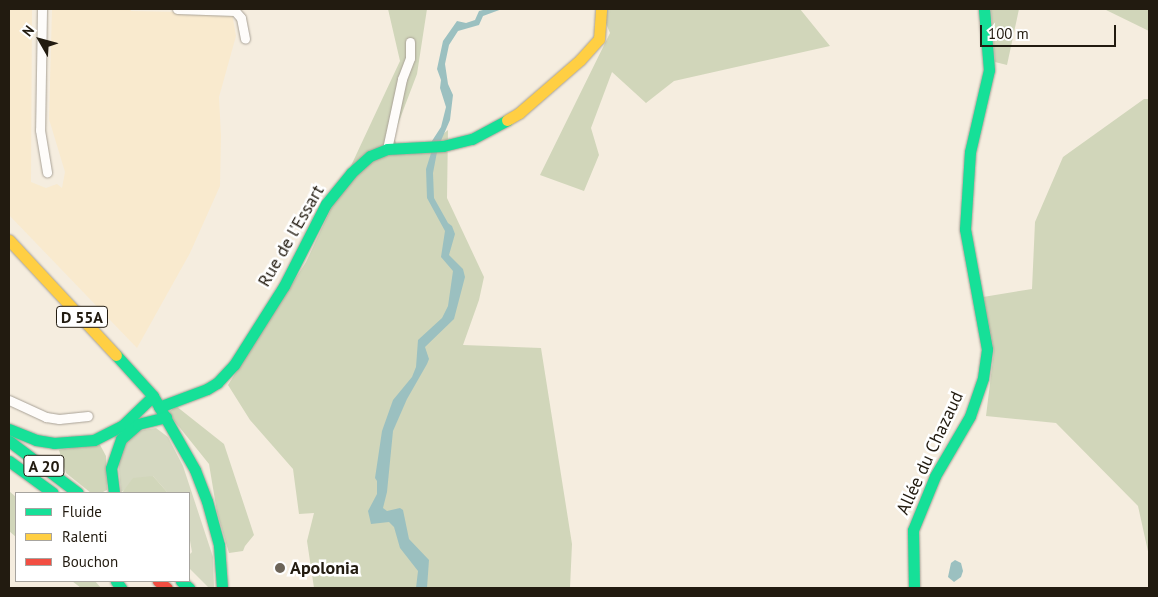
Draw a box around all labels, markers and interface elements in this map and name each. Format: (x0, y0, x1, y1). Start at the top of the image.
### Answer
north arrow (15, 15, 65, 65)
scale bar (983, 15, 1119, 47)
text: N (18, 22, 38, 40)
text: 100 m (988, 24, 1029, 43)
street label: Rue de l'Essart (253, 181, 329, 291)
road number: D 55A (56, 304, 108, 330)
street label: Allée du Chazaud (892, 388, 968, 518)
road number: A 20 (23, 452, 65, 480)
legend (15, 492, 190, 582)
text: Fluide (62, 502, 102, 521)
text: Ralenti (62, 527, 108, 546)
text: Bouchon (62, 552, 118, 571)
place label: Apolonia (290, 557, 359, 579)
marker: Apolonia (274, 562, 286, 574)

